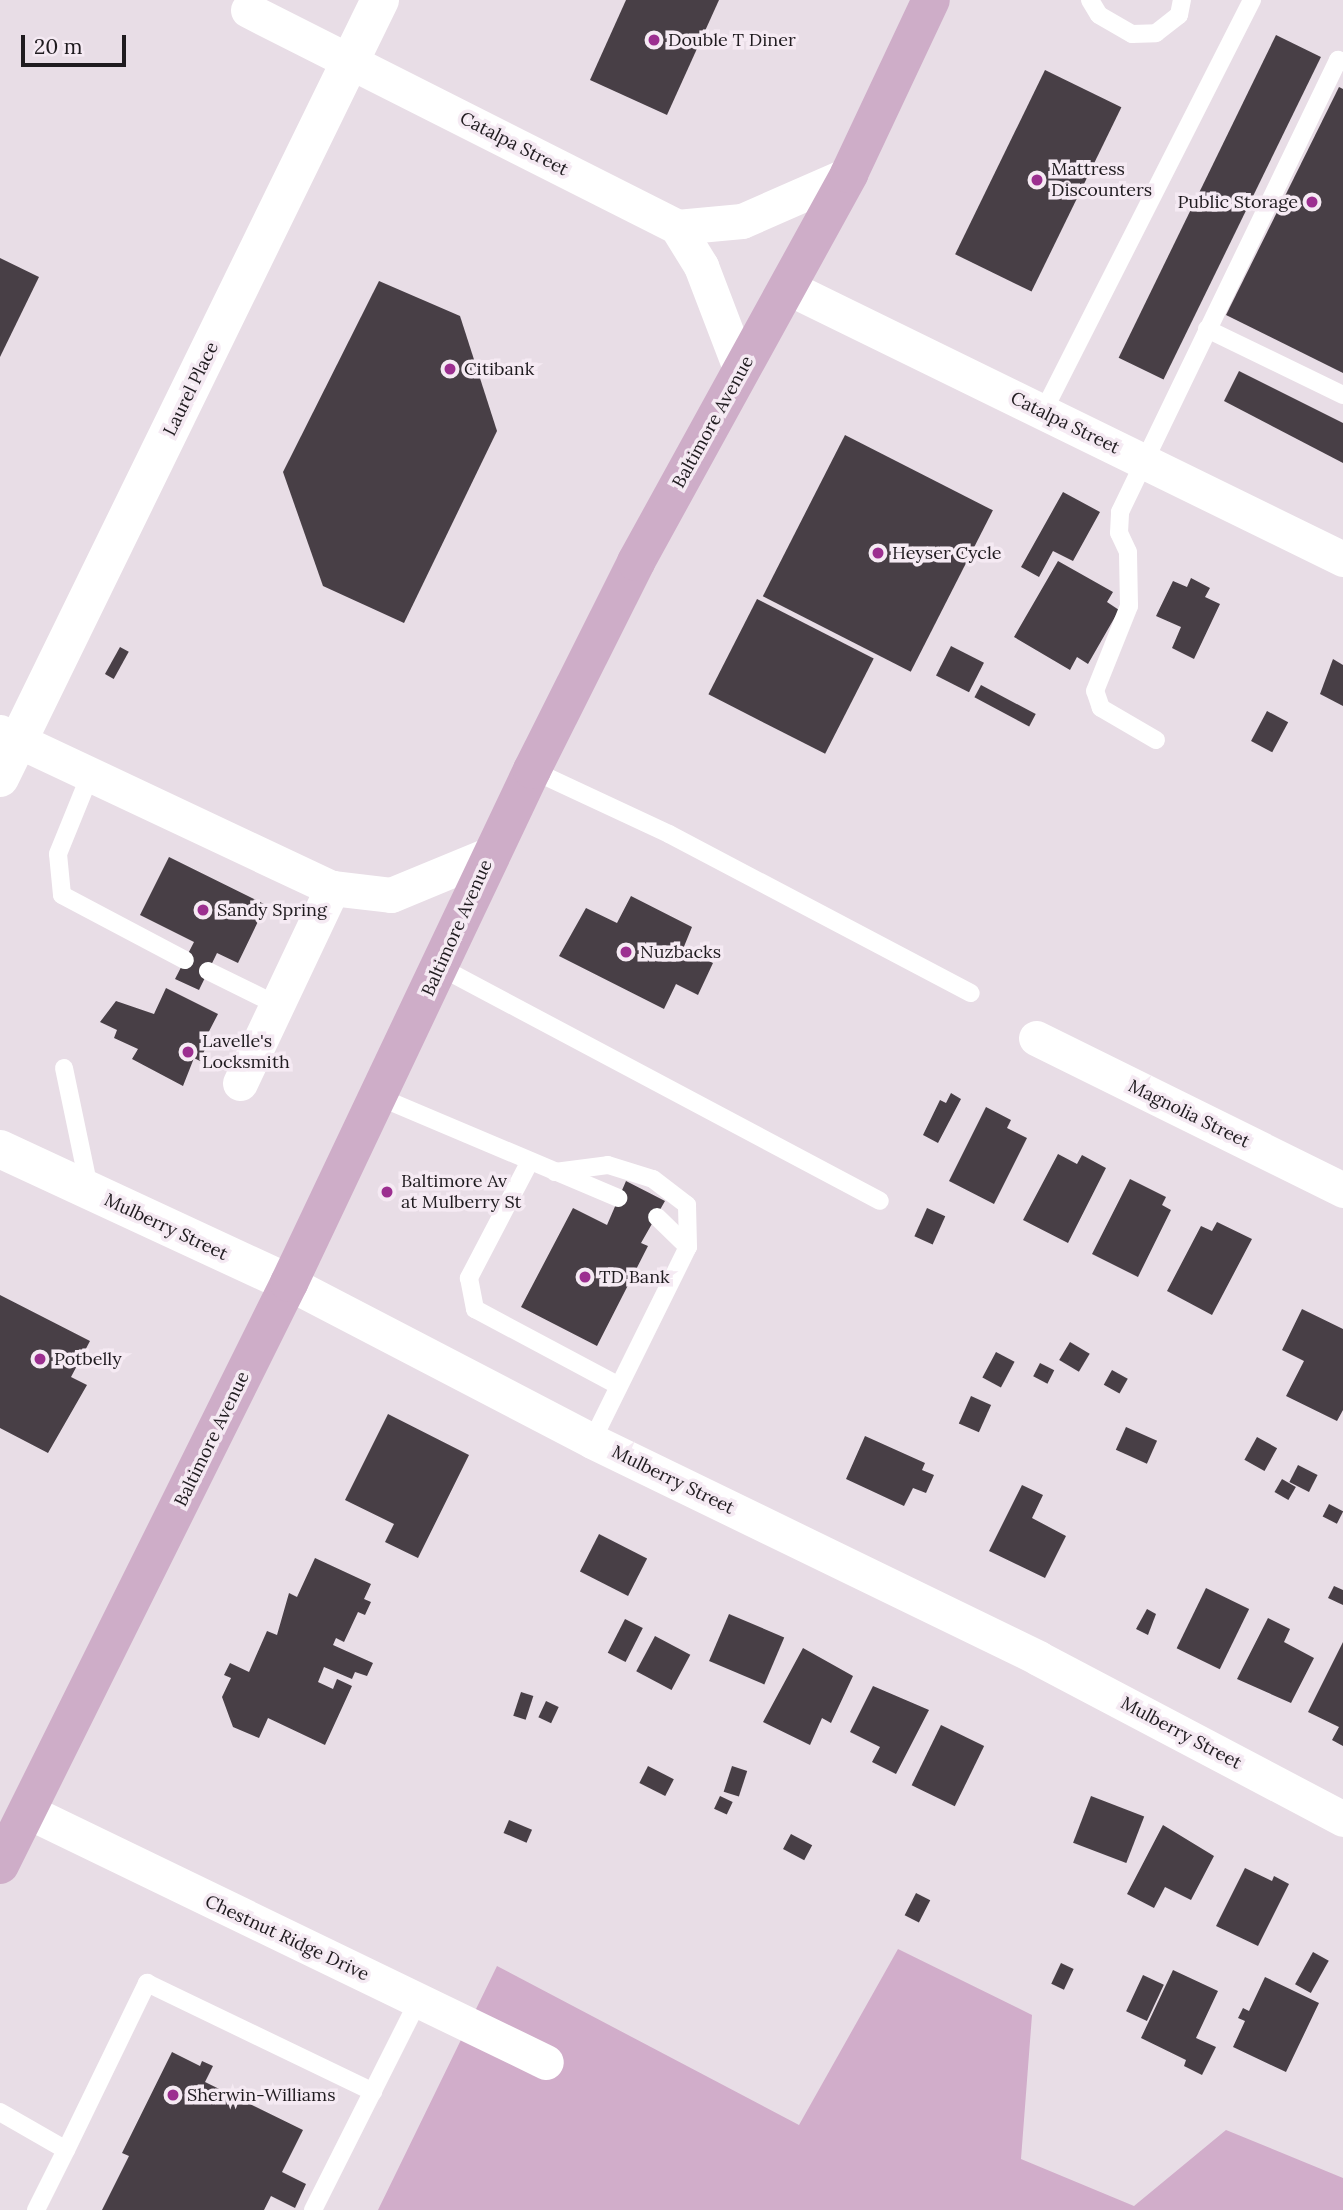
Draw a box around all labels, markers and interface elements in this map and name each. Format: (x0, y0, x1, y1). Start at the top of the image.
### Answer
scale bar (24, 21, 130, 65)
place label: Double T Diner (668, 29, 796, 51)
marker: Double T Diner (646, 32, 662, 48)
text: 20 m (34, 33, 83, 60)
street label: Catalpa Street (456, 107, 572, 181)
place label: Mattress Discounters (1051, 159, 1152, 202)
marker: Mattress Discounters (1029, 172, 1045, 188)
place label: Public Storage (1177, 191, 1298, 213)
marker: Public Storage (1304, 194, 1320, 210)
street label: Laurel Place (159, 338, 223, 440)
street label: Baltimore Avenue (668, 352, 758, 492)
place label: Citibank (464, 358, 534, 380)
marker: Citibank (442, 361, 458, 377)
street label: Catalpa Street (1007, 387, 1123, 459)
place label: Heyser Cycle (892, 542, 1002, 564)
marker: Heyser Cycle (870, 545, 886, 561)
street label: Baltimore Avenue (417, 856, 497, 1000)
place label: Sandy Spring (217, 899, 327, 921)
marker: Sandy Spring (195, 902, 211, 918)
place label: Nuzbacks (640, 941, 721, 963)
marker: Nuzbacks (618, 944, 634, 960)
place label: Lavelle's Locksmith (202, 1031, 290, 1074)
marker: Lavelle's Locksmith (180, 1044, 196, 1060)
street label: Magnolia Street (1125, 1075, 1253, 1153)
place label: Baltimore Av at Mulberry St (401, 1171, 521, 1214)
marker: Baltimore Av at Mulberry St (379, 1184, 395, 1200)
street label: Mulberry Street (101, 1189, 231, 1265)
place label: TD Bank (599, 1266, 670, 1288)
marker: TD Bank (577, 1269, 593, 1285)
place label: Potbelly (54, 1348, 122, 1370)
marker: Potbelly (32, 1351, 48, 1367)
street label: Baltimore Avenue (170, 1368, 254, 1510)
street label: Mulberry Street (608, 1441, 738, 1519)
street label: Mulberry Street (1117, 1692, 1245, 1774)
street label: Chestnut Ridge Drive (202, 1891, 372, 1985)
place label: Sherwin-Williams (187, 2084, 336, 2106)
marker: Sherwin-Williams (165, 2087, 181, 2103)

